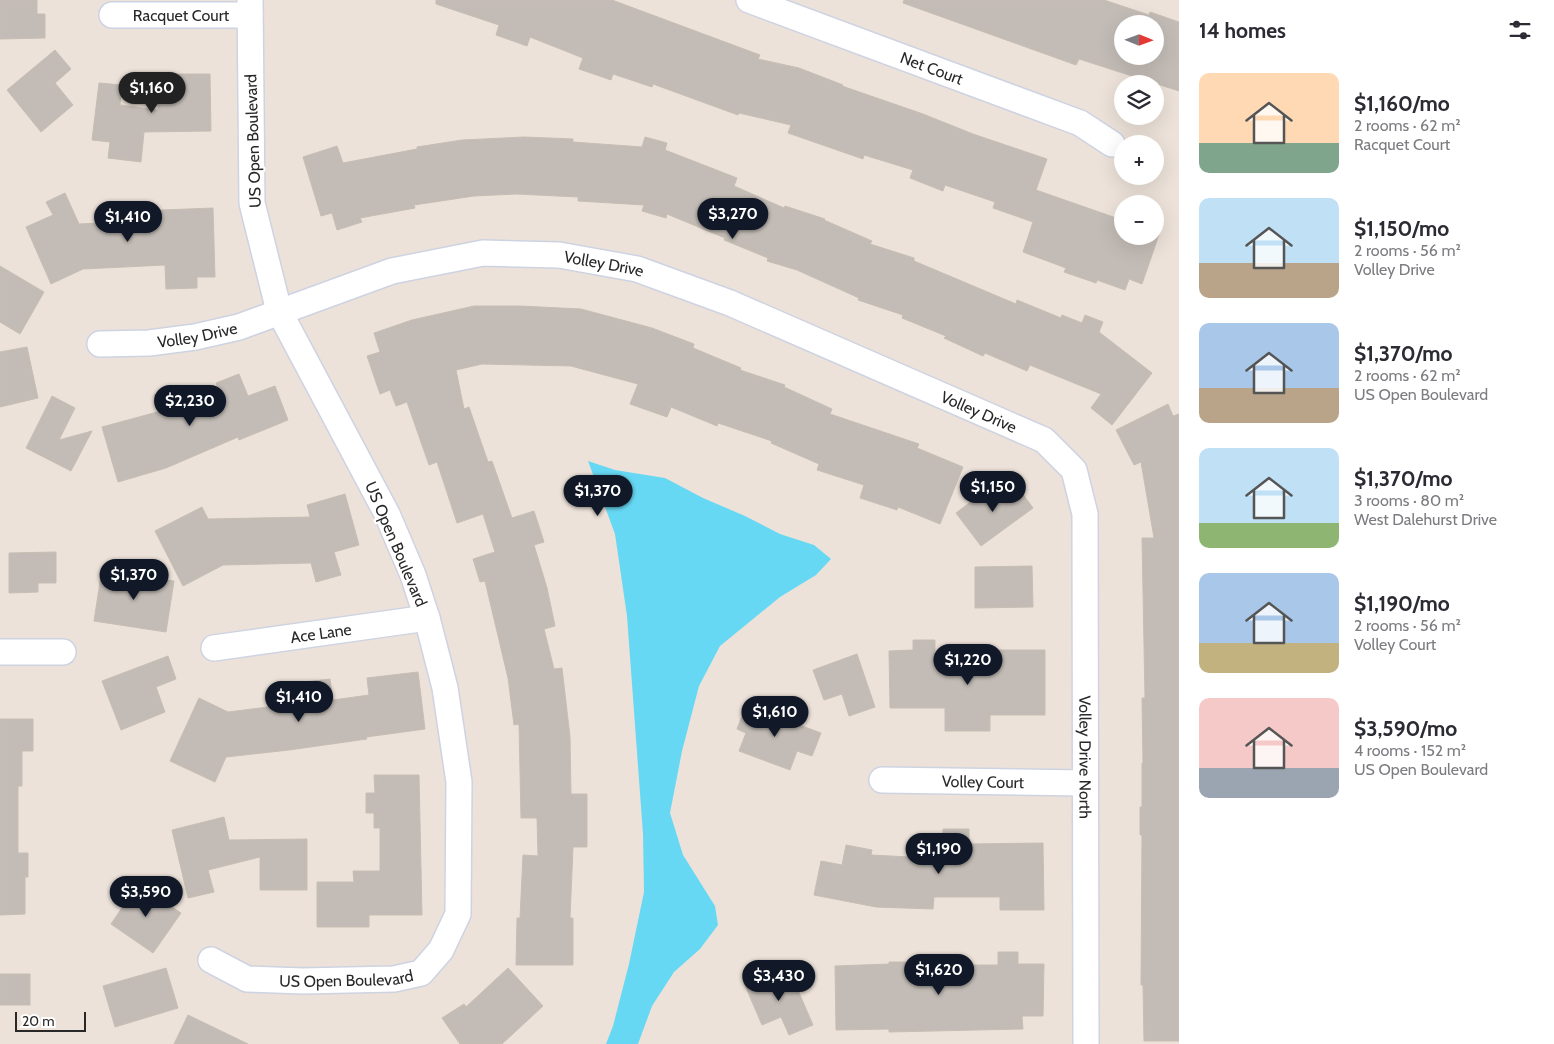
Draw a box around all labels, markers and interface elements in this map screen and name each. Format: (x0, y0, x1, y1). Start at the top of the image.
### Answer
street label: Racquet Court (133, 6, 230, 25)
north arrow (1114, 15, 1164, 65)
map controls (1114, 15, 1164, 245)
icon: filters (1506, 16, 1534, 44)
text: 14 homes (1199, 18, 1286, 43)
street label: Net Court (898, 48, 966, 88)
pin: $1,160 (111, 72, 193, 114)
street label: US Open Boulevard (241, 74, 265, 208)
button: layers (1114, 75, 1164, 125)
text: $1,160 (130, 78, 174, 97)
text: $1,160/mo (1354, 91, 1450, 116)
icon: home (1239, 93, 1299, 153)
text: 2 rooms · 62 m² (1354, 116, 1461, 135)
button: + (1114, 135, 1164, 185)
text: Racquet Court (1354, 135, 1450, 154)
button: − (1114, 195, 1164, 245)
pin: $3,270 (692, 198, 774, 240)
pin: $1,410 (87, 200, 169, 243)
text: $3,270 (708, 204, 758, 223)
text: $1,410 (105, 207, 151, 226)
text: $1,150/mo (1354, 216, 1449, 241)
icon: home (1239, 218, 1299, 278)
text: 2 rooms · 56 m² (1354, 241, 1461, 260)
street label: Volley Drive (563, 247, 647, 280)
text: Volley Drive (1354, 260, 1435, 279)
street label: Volley Drive (156, 318, 239, 351)
text: $1,370/mo (1354, 341, 1452, 366)
icon: home (1239, 343, 1299, 403)
text: 2 rooms · 62 m² (1354, 366, 1461, 385)
pin: $2,230 (149, 384, 231, 427)
text: US Open Boulevard (1354, 385, 1488, 404)
street label: Volley Drive (938, 387, 1020, 436)
text: $2,230 (165, 391, 215, 410)
text: $1,370/mo (1354, 466, 1452, 491)
icon: home (1239, 468, 1299, 528)
pin: $1,150 (952, 470, 1034, 513)
pin: $1,370 (557, 474, 639, 517)
text: $1,150 (971, 477, 1015, 496)
street label: US Open Boulevard (361, 479, 431, 609)
text: $1,370 (575, 481, 621, 500)
text: 3 rooms · 80 m² (1354, 491, 1464, 510)
text: West Dalehurst Drive (1354, 510, 1497, 529)
pin: $1,370 (93, 558, 175, 601)
text: $1,370 (111, 565, 157, 584)
text: $1,190/mo (1354, 591, 1450, 616)
icon: home (1239, 593, 1299, 653)
text: 2 rooms · 56 m² (1354, 616, 1461, 635)
street label: Ace Lane (289, 619, 353, 647)
text: Volley Court (1354, 635, 1436, 654)
pin: $1,220 (927, 644, 1009, 686)
text: $1,220 (944, 650, 992, 669)
pin: $1,410 (258, 680, 340, 723)
text: $1,410 (276, 687, 322, 706)
street label: Volley Drive North (1076, 695, 1095, 819)
pin: $1,610 (734, 696, 816, 738)
text: $1,610 (752, 702, 798, 721)
text: $3,590/mo (1354, 716, 1457, 741)
icon: home (1239, 718, 1299, 778)
text: 4 rooms · 152 m² (1354, 741, 1466, 760)
text: US Open Boulevard (1354, 760, 1488, 779)
street label: Volley Court (942, 771, 1025, 792)
pin: $1,190 (898, 832, 980, 875)
text: $1,190 (917, 839, 961, 858)
pin: $3,590 (105, 876, 187, 918)
text: $3,590 (121, 882, 171, 901)
pin: $1,620 (898, 954, 980, 996)
pin: $3,430 (738, 960, 820, 1002)
text: $1,620 (915, 960, 963, 979)
street label: US Open Boulevard (279, 966, 415, 991)
text: $3,430 (753, 966, 805, 985)
scale bar (15, 1009, 86, 1032)
text: 20 m (22, 1012, 55, 1030)

